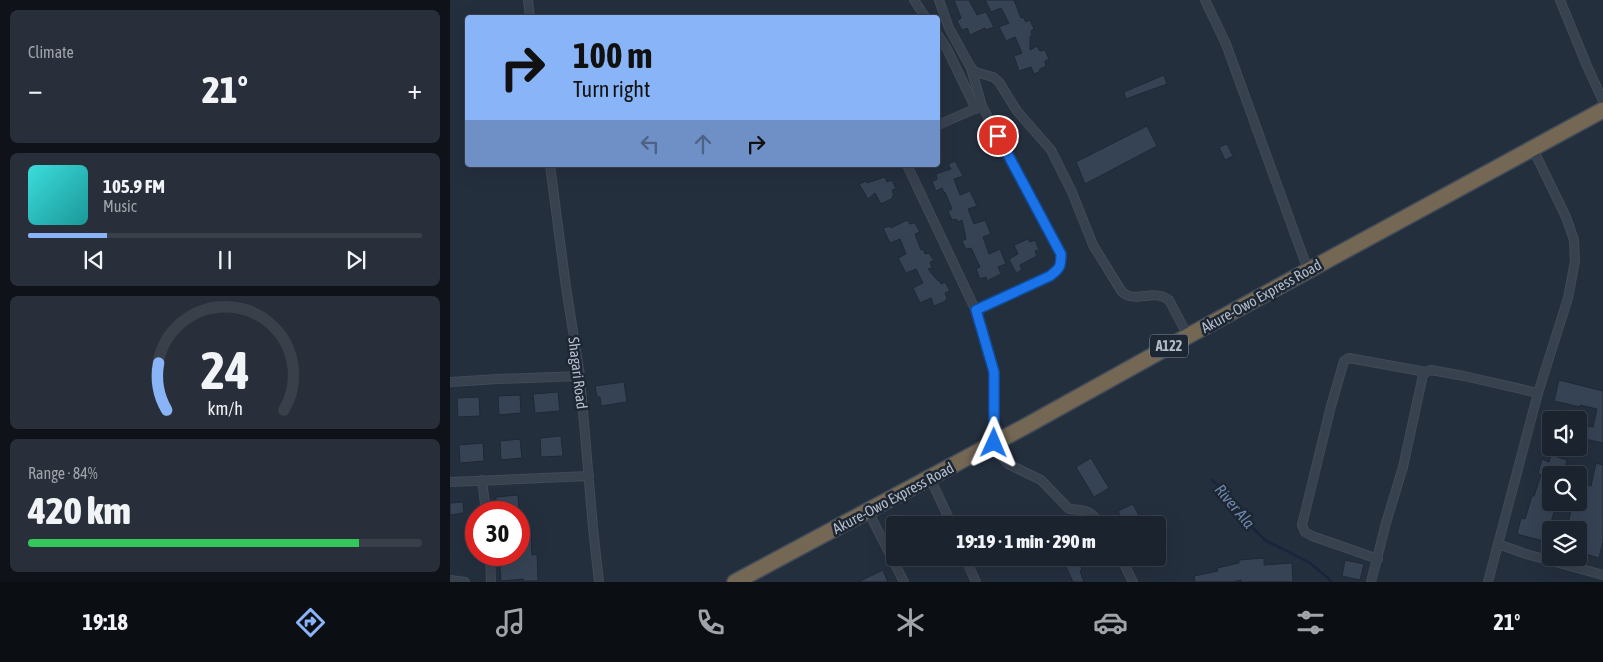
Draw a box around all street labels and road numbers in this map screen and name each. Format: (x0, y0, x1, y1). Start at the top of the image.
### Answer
street label: Akure-Owo Express Road (1198, 256, 1324, 336)
road number: A122 (1150, 334, 1188, 358)
street label: Shagari Road (565, 336, 591, 410)
street label: Akure-Owo Express Road (829, 459, 957, 537)

